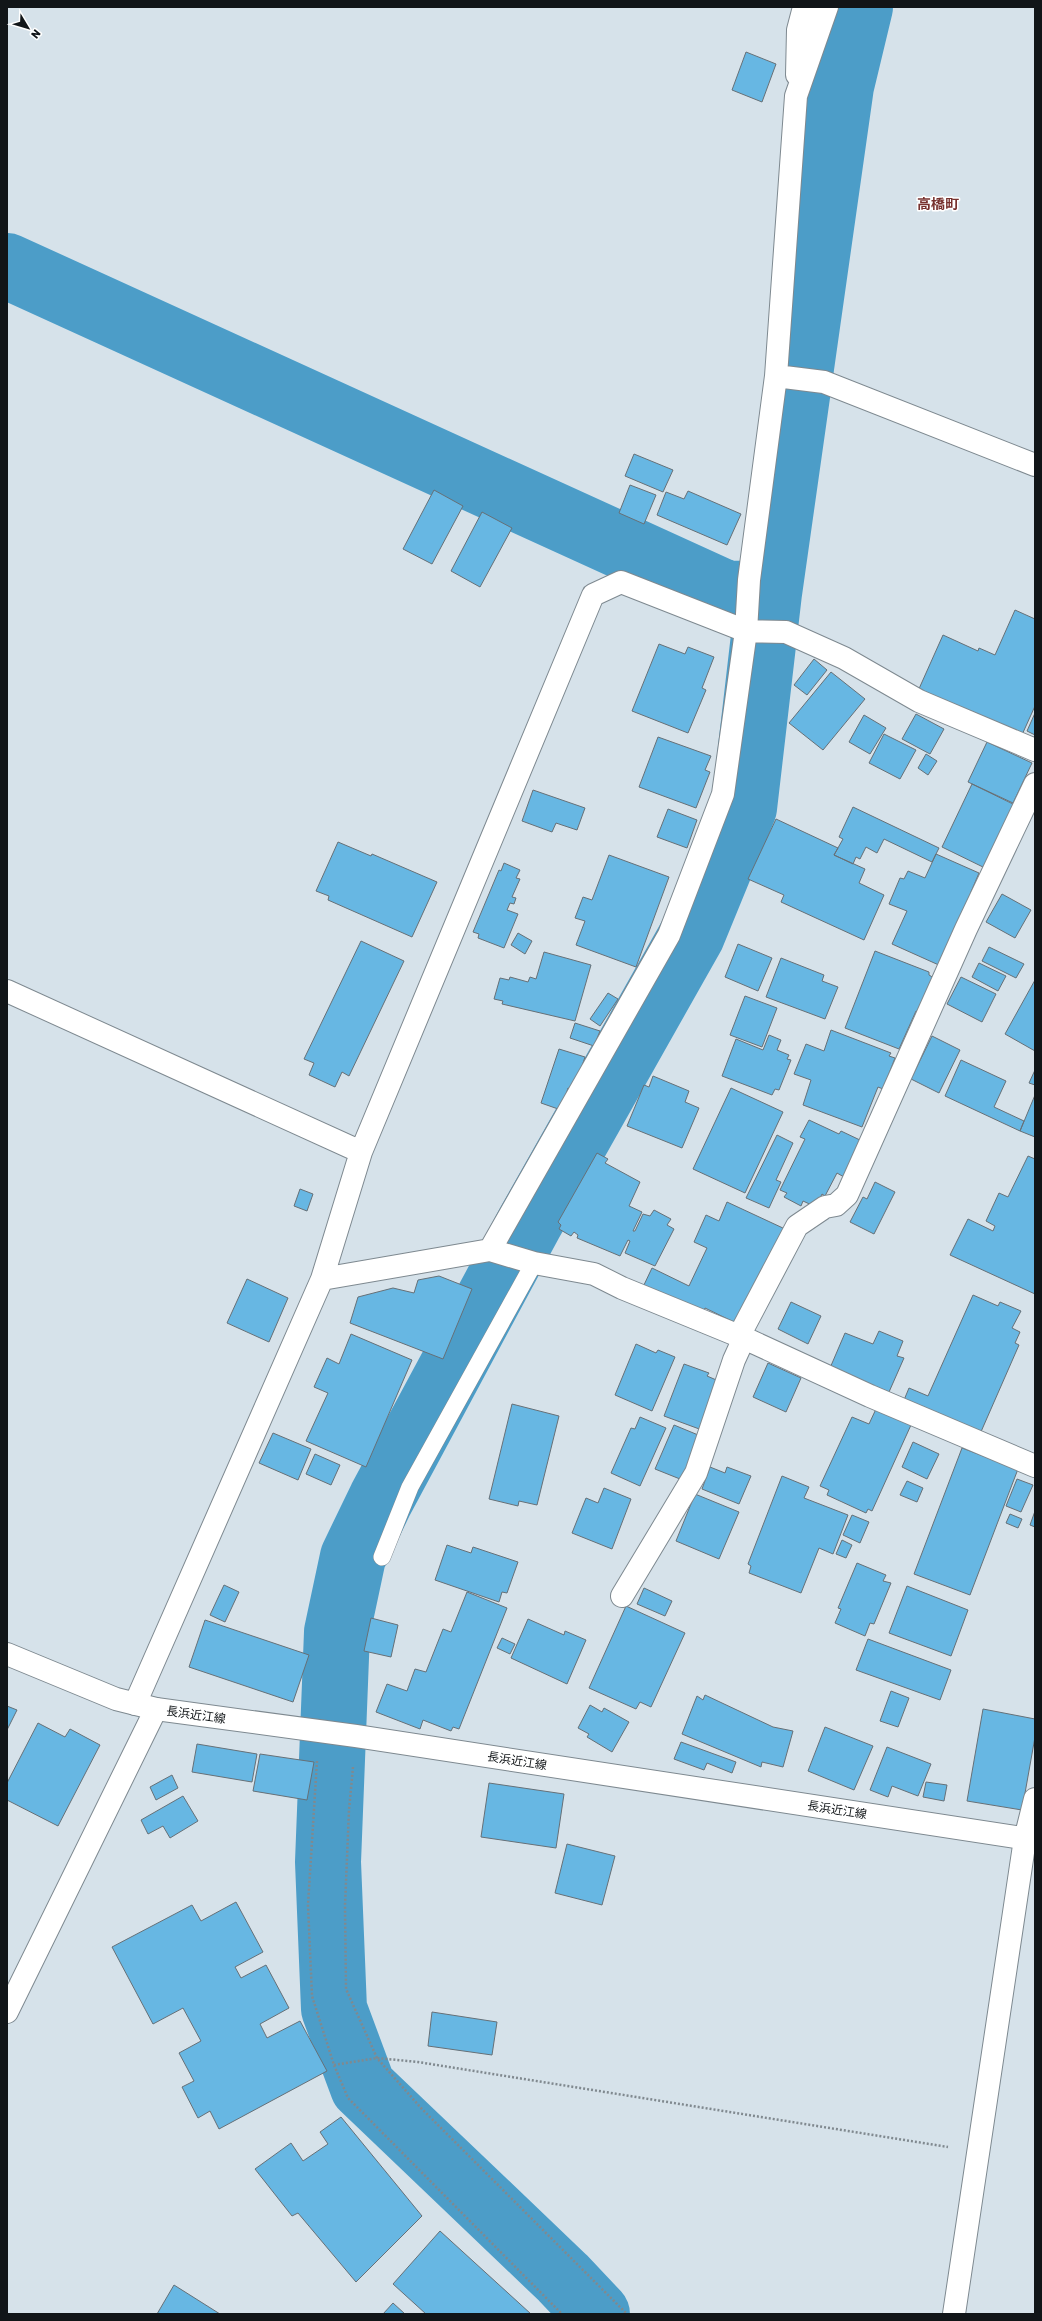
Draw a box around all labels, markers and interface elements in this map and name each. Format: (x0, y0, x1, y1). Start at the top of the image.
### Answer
north arrow (8, 8, 48, 48)
text: N (28, 27, 43, 41)
district label: 高橋町 (917, 196, 959, 213)
street label: 長浜近江線 (165, 1704, 227, 1726)
street label: 長浜近江線 (486, 1749, 548, 1773)
street label: 長浜近江線 (806, 1798, 868, 1822)

